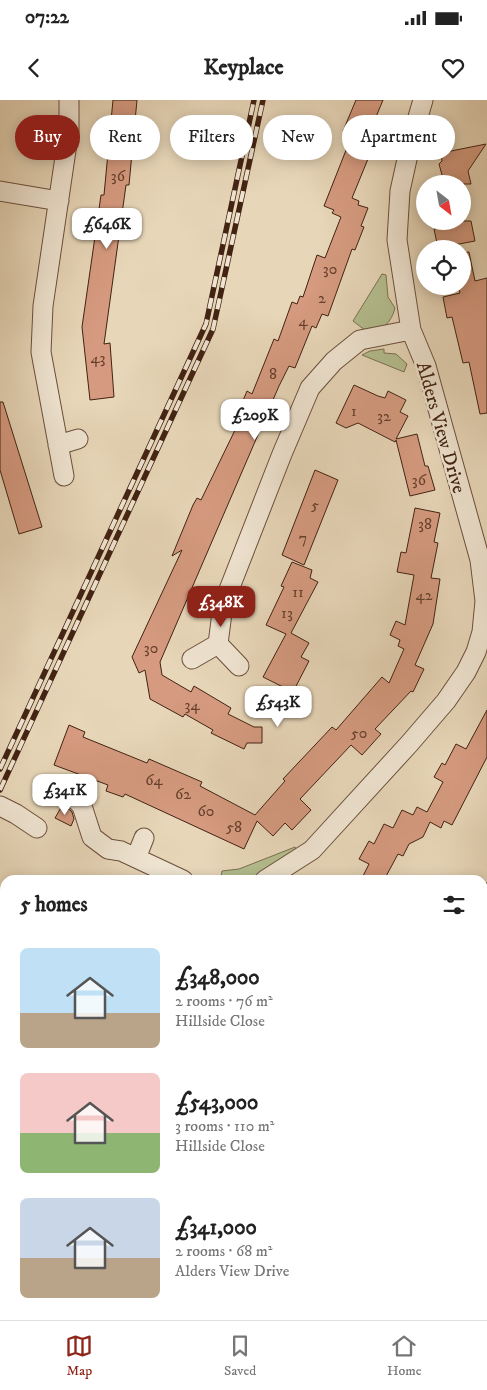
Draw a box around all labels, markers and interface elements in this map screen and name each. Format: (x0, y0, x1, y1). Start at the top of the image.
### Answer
text: 07:22 (25, 6, 69, 29)
icon: back (20, 54, 48, 82)
text: Keyplace (203, 54, 284, 81)
icon: heart (439, 54, 467, 82)
chip: Buy (15, 115, 80, 160)
chip: Rent (90, 115, 160, 160)
chip: Filters (170, 115, 253, 160)
chip: New (263, 115, 332, 160)
chip: Apartment (342, 115, 455, 160)
house number: 36 (111, 166, 126, 186)
north arrow (416, 175, 471, 230)
map controls (416, 175, 471, 295)
pin: £646K (72, 208, 142, 250)
text: £646K (83, 214, 131, 234)
button: locate (416, 240, 471, 295)
house number: 30 (323, 259, 337, 279)
house number: 2 (318, 288, 326, 308)
house number: 4 (298, 311, 308, 331)
house number: 43 (90, 348, 106, 368)
street label: Alders View Drive (411, 359, 470, 496)
house number: 8 (269, 364, 277, 384)
pin: £209K (220, 398, 290, 441)
house number: 1 (351, 401, 357, 421)
text: £209K (232, 405, 278, 425)
house number: 32 (377, 406, 391, 426)
house number: 36 (412, 470, 427, 490)
house number: 5 (311, 495, 319, 515)
house number: 38 (418, 514, 432, 534)
house number: 7 (299, 528, 307, 548)
house number: 11 (292, 582, 304, 602)
house number: 42 (415, 585, 433, 605)
pin: £348K (186, 586, 256, 628)
text: £348K (198, 592, 244, 612)
house number: 13 (281, 603, 293, 623)
house number: 30 (144, 638, 158, 658)
pin: £543K (243, 686, 313, 728)
text: £543K (256, 692, 300, 712)
house number: 34 (184, 695, 200, 715)
house number: 50 (351, 723, 367, 743)
house number: 64 (145, 770, 164, 790)
pin: £341K (30, 774, 100, 816)
text: £341K (43, 780, 87, 800)
house number: 62 (175, 784, 191, 804)
house number: 60 (198, 801, 214, 821)
house number: 58 (226, 817, 242, 837)
icon: filters (440, 891, 468, 919)
text: 5 homes (20, 892, 88, 918)
text: £348,000 (175, 965, 260, 991)
icon: home (60, 968, 120, 1028)
text: 2 rooms · 76 m² (175, 991, 273, 1011)
text: Hillside Close (175, 1011, 265, 1031)
text: £543,000 (175, 1090, 258, 1116)
icon: home (60, 1093, 120, 1153)
text: 3 rooms · 110 m² (175, 1116, 274, 1136)
text: Hillside Close (175, 1136, 265, 1156)
text: £341,000 (175, 1215, 257, 1241)
icon: home (60, 1218, 120, 1278)
text: 2 rooms · 68 m² (175, 1241, 272, 1261)
text: Alders View Drive (175, 1261, 289, 1281)
tab: Map (65, 1332, 93, 1380)
tab: Saved (224, 1332, 256, 1380)
tab: Home (387, 1332, 422, 1380)

